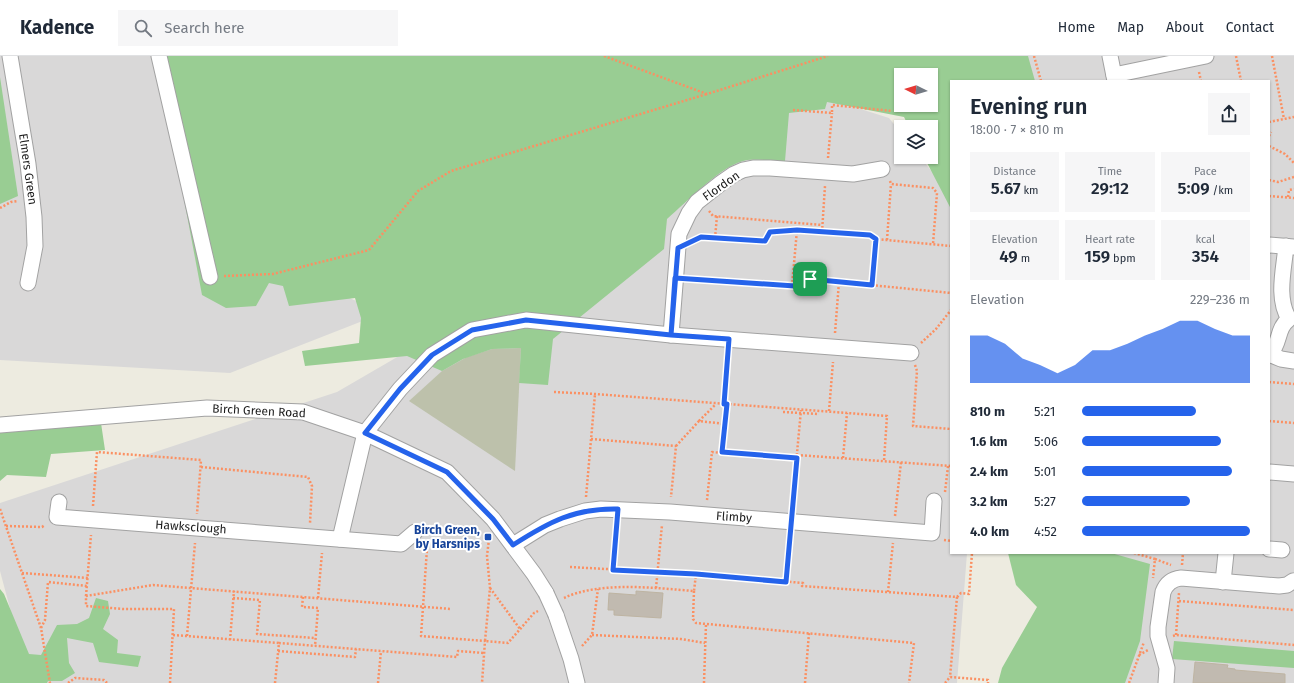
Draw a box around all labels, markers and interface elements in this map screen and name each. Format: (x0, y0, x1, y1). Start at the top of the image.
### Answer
search box (118, 10, 398, 46)
text: Kadence (20, 16, 94, 39)
icon: search (132, 17, 154, 39)
text: Search here (164, 19, 244, 37)
text: Home (1058, 19, 1095, 36)
text: Map (1117, 19, 1144, 36)
text: About (1166, 19, 1204, 36)
text: Contact (1226, 19, 1274, 36)
north arrow (894, 68, 938, 112)
map controls (894, 68, 938, 164)
text: Evening run (970, 93, 1087, 120)
button: share (1208, 93, 1250, 135)
button: layers (894, 120, 938, 164)
text: 18:00 · 7 × 810 m (970, 122, 1064, 137)
street label: Elmers Green (16, 132, 40, 206)
text: Distance (993, 165, 1036, 178)
text: Time (1098, 165, 1122, 178)
text: Pace (1194, 165, 1217, 178)
street label: Flordon (700, 168, 742, 204)
text: 5.67 (991, 178, 1021, 199)
text: 29:12 (1091, 178, 1129, 199)
text: 5:09 (1177, 178, 1210, 199)
text: km (1021, 184, 1039, 197)
text: /km (1210, 184, 1233, 197)
text: Elevation (992, 233, 1038, 246)
text: Heart rate (1085, 233, 1135, 246)
text: kcal (1195, 233, 1215, 246)
text: 49 (999, 246, 1018, 267)
text: 159 (1084, 246, 1110, 267)
text: 354 (1192, 246, 1219, 267)
text: m (1018, 252, 1030, 265)
text: bpm (1110, 252, 1136, 265)
pin (793, 262, 827, 296)
icon: arrive (799, 268, 821, 290)
text: Elevation (970, 292, 1024, 307)
text: 229–236 m (1190, 292, 1250, 307)
street label: Birch Green Road (212, 402, 306, 420)
text: 810 m (970, 404, 1005, 419)
text: 5:21 (1034, 404, 1055, 419)
text: 1.6 km (970, 434, 1008, 449)
text: 5:06 (1034, 434, 1058, 449)
text: 2.4 km (970, 464, 1008, 479)
text: 5:01 (1034, 464, 1056, 479)
text: 3.2 km (970, 494, 1008, 509)
text: 5:27 (1034, 494, 1056, 509)
street label: Flimby (716, 509, 753, 525)
street label: Hawksclough (155, 518, 227, 536)
place label: Birch Green, by Harsnips (414, 523, 480, 551)
text: 4.0 km (970, 524, 1009, 539)
text: 4:52 (1034, 524, 1057, 539)
marker: Birch Green, by Harsnips (483, 532, 493, 542)

